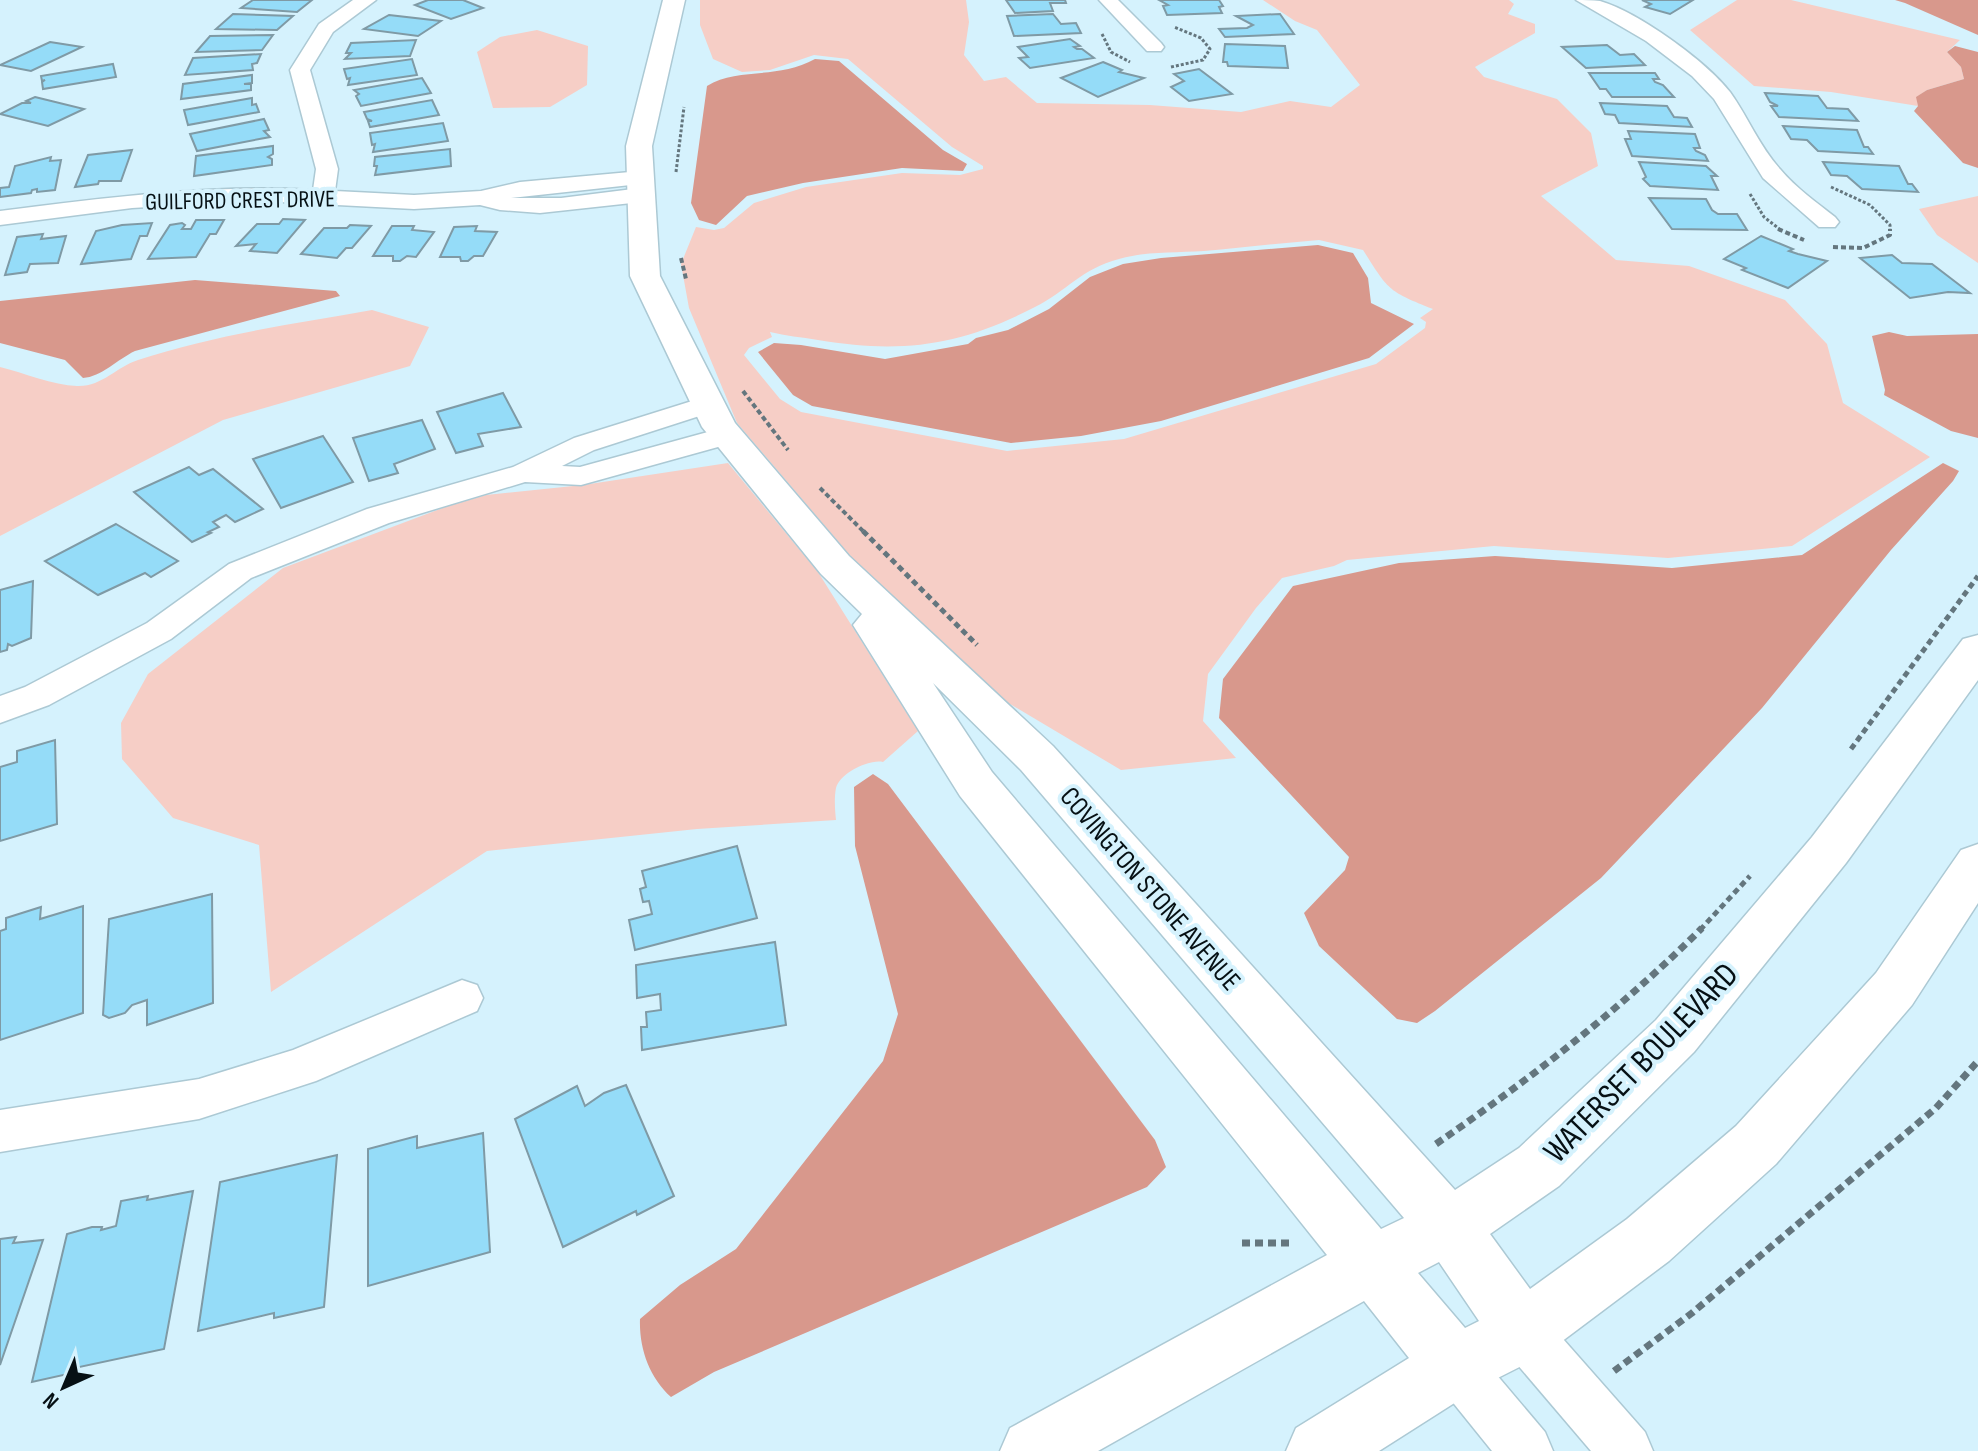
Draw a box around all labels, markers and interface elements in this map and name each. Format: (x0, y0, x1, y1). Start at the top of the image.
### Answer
street label: GUILFORD CREST DRIVE (145, 184, 335, 217)
street label: COVINGTON STONE AVENUE (1053, 781, 1247, 997)
street label: WATERSET BOULEVARD (1535, 954, 1747, 1172)
north arrow (24, 1347, 104, 1427)
text: N (38, 1387, 65, 1414)

